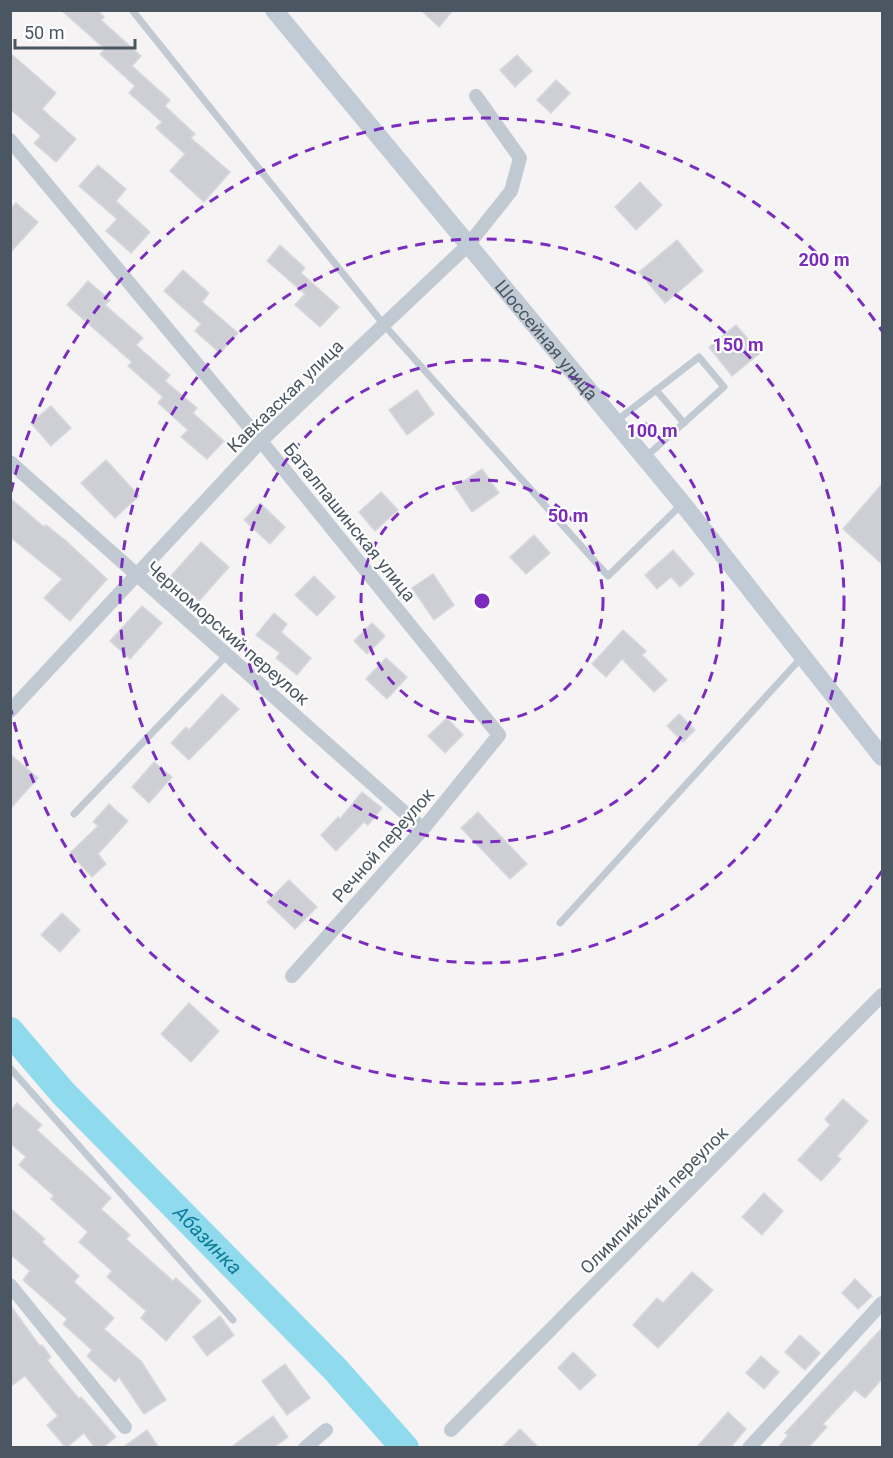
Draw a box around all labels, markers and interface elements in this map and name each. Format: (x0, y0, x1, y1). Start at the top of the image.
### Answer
scale bar (15, 12, 135, 50)
text: 50 m (24, 22, 64, 43)
text: 200 m (798, 249, 850, 270)
street label: Шоссейная улица (491, 275, 603, 404)
text: 150 m (712, 334, 764, 355)
street label: Кавказская улица (223, 335, 347, 457)
text: 100 m (626, 420, 678, 441)
street label: Баталпашинская улица (280, 438, 420, 606)
text: 50 m (548, 505, 588, 526)
street label: Черноморский переулок (142, 557, 314, 710)
centre of rings (472, 591, 492, 611)
street label: Речной переулок (328, 784, 438, 906)
street label: Олимпийский переулок (576, 1122, 732, 1278)
water label: Абазинка (168, 1200, 247, 1280)

